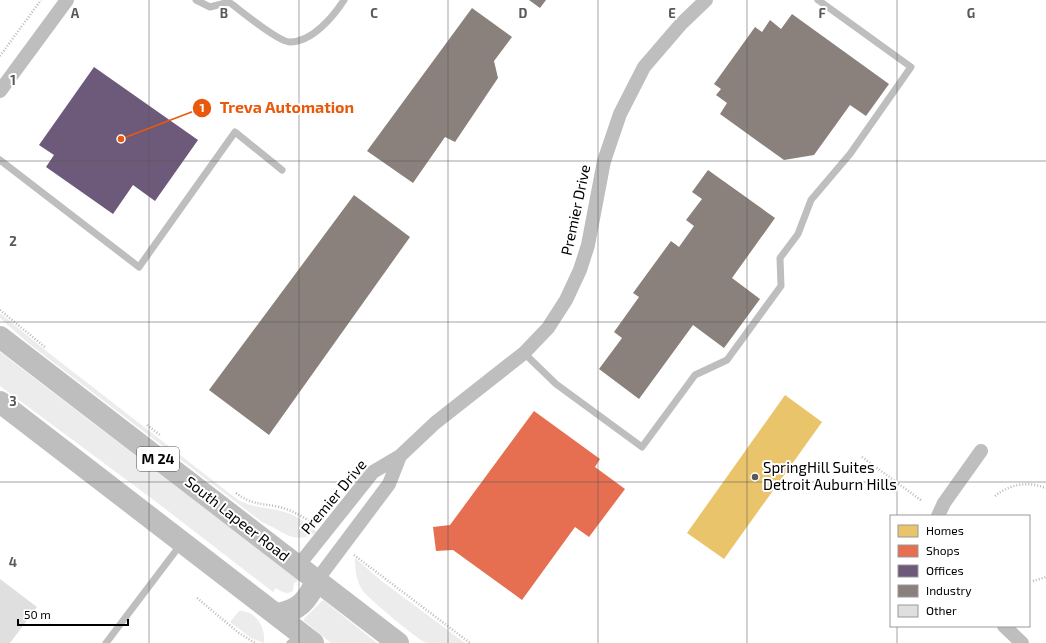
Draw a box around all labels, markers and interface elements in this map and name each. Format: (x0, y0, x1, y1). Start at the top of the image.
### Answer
text: A (71, 5, 80, 21)
text: B (220, 5, 228, 21)
text: C (370, 5, 378, 21)
text: D (519, 5, 528, 21)
text: E (668, 5, 676, 21)
text: F (818, 5, 826, 21)
text: G (967, 5, 975, 21)
text: 1 (10, 72, 16, 88)
callout: Treva Automation (192, 94, 363, 122)
text: Treva Automation (220, 97, 354, 116)
text: 1 (199, 100, 205, 114)
street label: Premier Drive (557, 163, 593, 257)
text: 2 (9, 233, 17, 249)
text: 3 (9, 393, 17, 409)
road number: M 24 (137, 447, 179, 471)
street label: Premier Drive (297, 455, 370, 537)
place label: SpringHill Suites Detroit Auburn Hills (763, 458, 897, 493)
street label: South Lapeer Road (182, 472, 293, 565)
marker: SpringHill Suites Detroit Auburn Hills (750, 472, 760, 482)
legend (890, 515, 1030, 627)
text: Homes (926, 523, 964, 537)
text: Shops (926, 543, 960, 557)
text: 4 (9, 554, 17, 570)
text: Offices (926, 563, 963, 577)
text: Industry (926, 583, 972, 597)
scale bar (18, 601, 128, 627)
text: Other (926, 603, 957, 617)
text: 50 m (24, 607, 51, 621)

